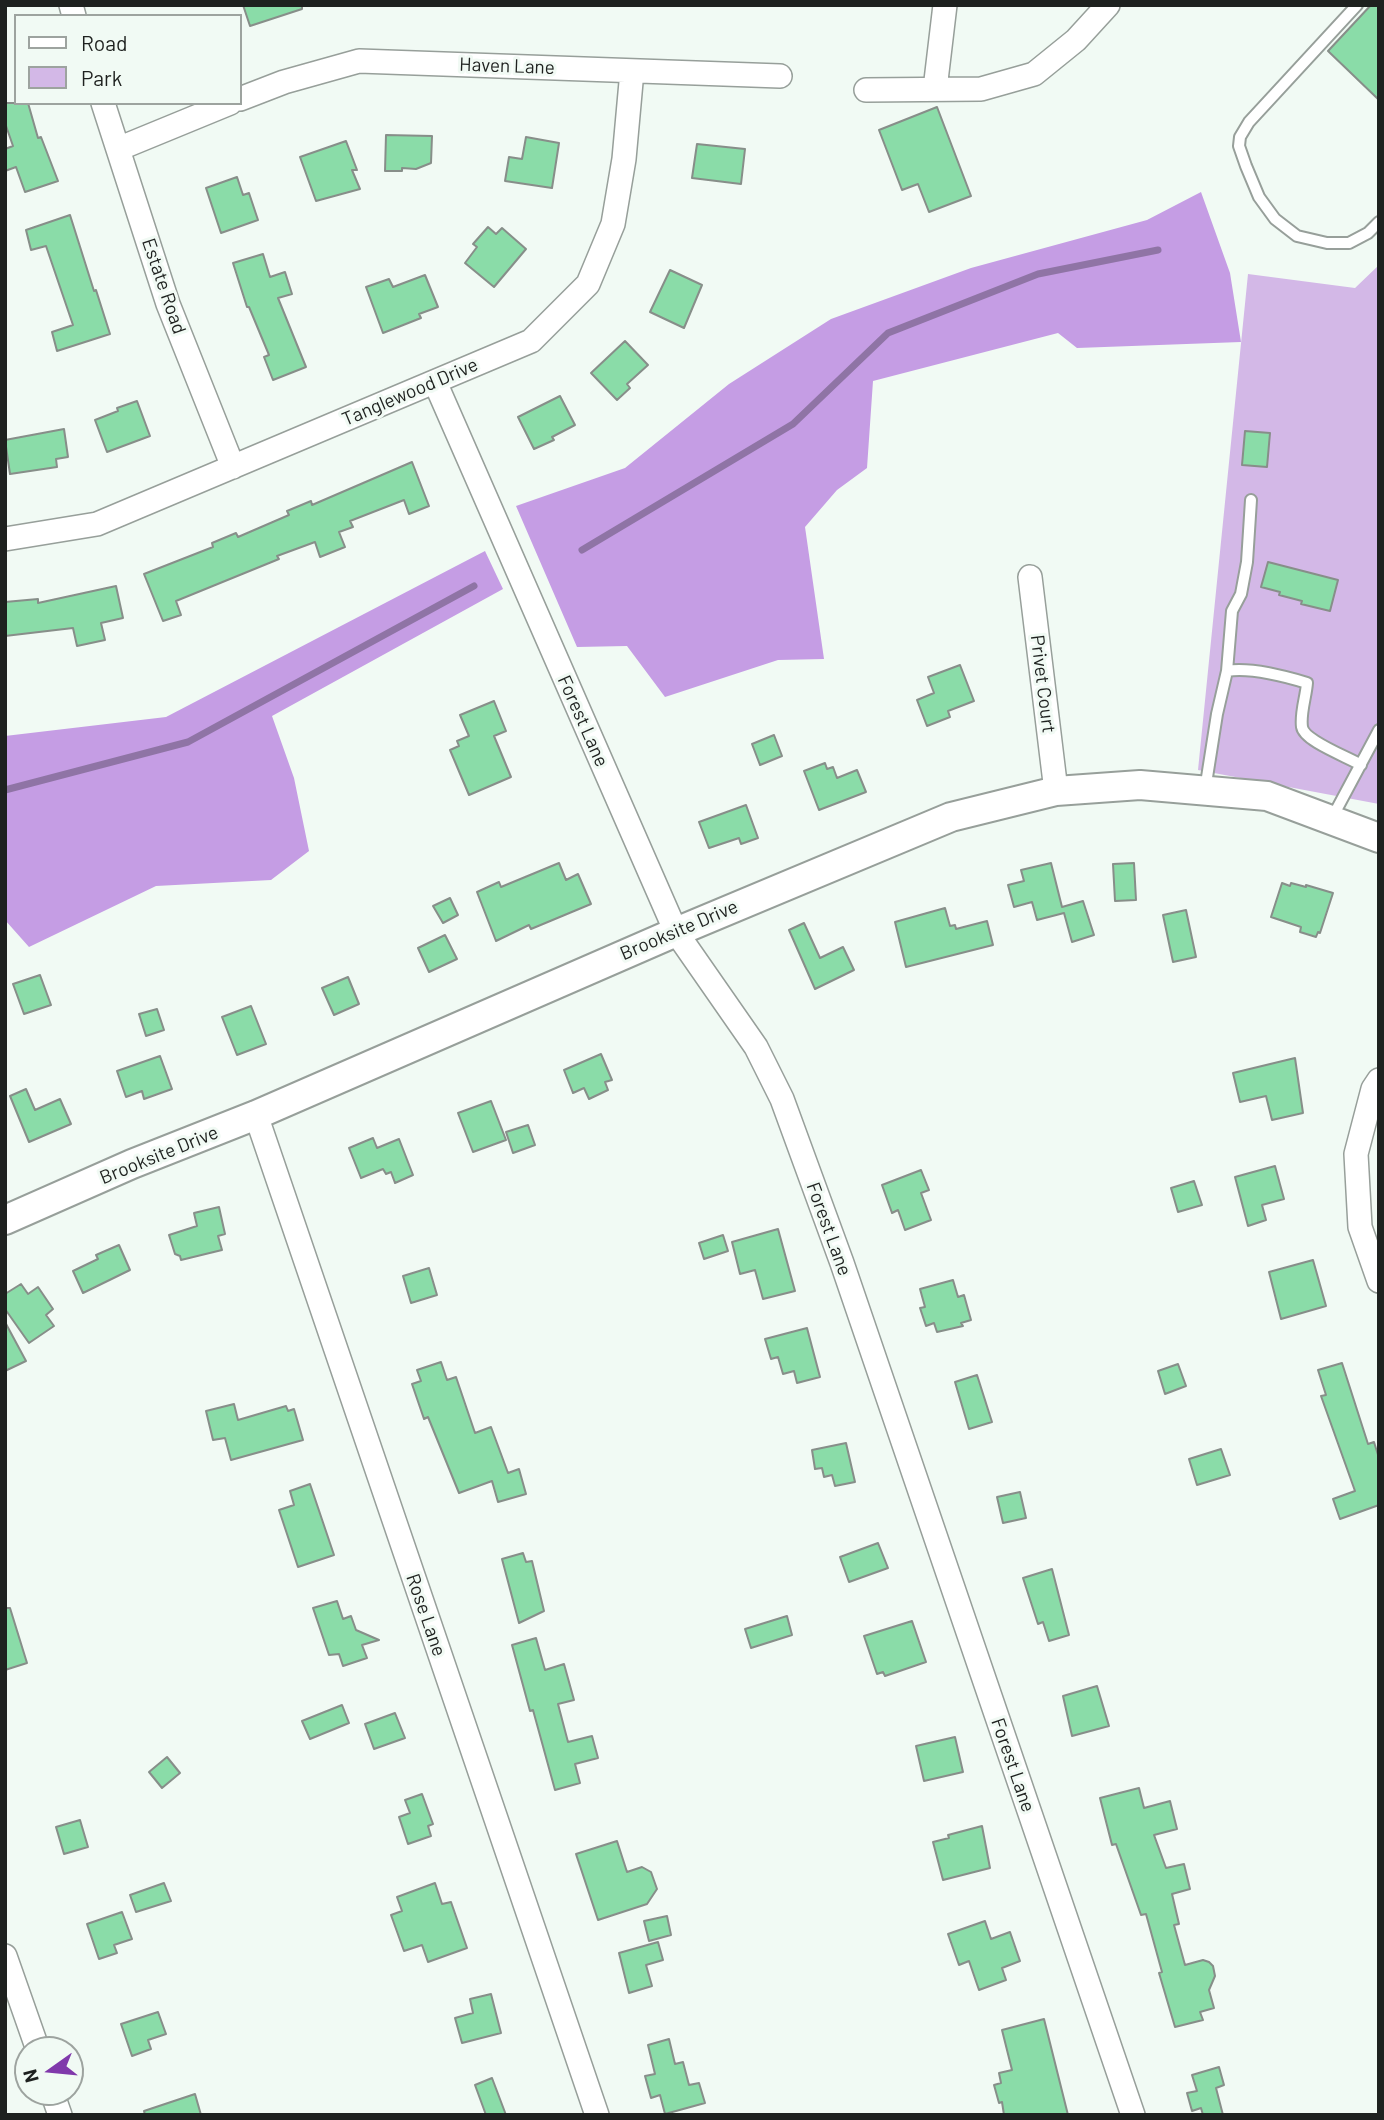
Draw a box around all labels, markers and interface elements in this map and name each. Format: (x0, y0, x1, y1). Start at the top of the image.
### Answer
legend (14, 14, 242, 105)
text: Road (81, 30, 127, 55)
street label: Haven Lane (459, 53, 555, 79)
text: Park (81, 65, 122, 90)
street label: Estate Road (137, 235, 191, 337)
street label: Tanglewood Drive (339, 353, 481, 431)
street label: Privet Court (1026, 634, 1060, 734)
street label: Forest Lane (553, 672, 613, 770)
street label: Brooksite Drive (617, 895, 741, 965)
street label: Brooksite Drive (96, 1121, 222, 1189)
street label: Forest Lane (802, 1179, 856, 1279)
street label: Rose Lane (401, 1571, 451, 1659)
street label: Forest Lane (986, 1715, 1040, 1815)
north arrow (14, 2036, 84, 2106)
text: N (17, 2067, 43, 2085)

